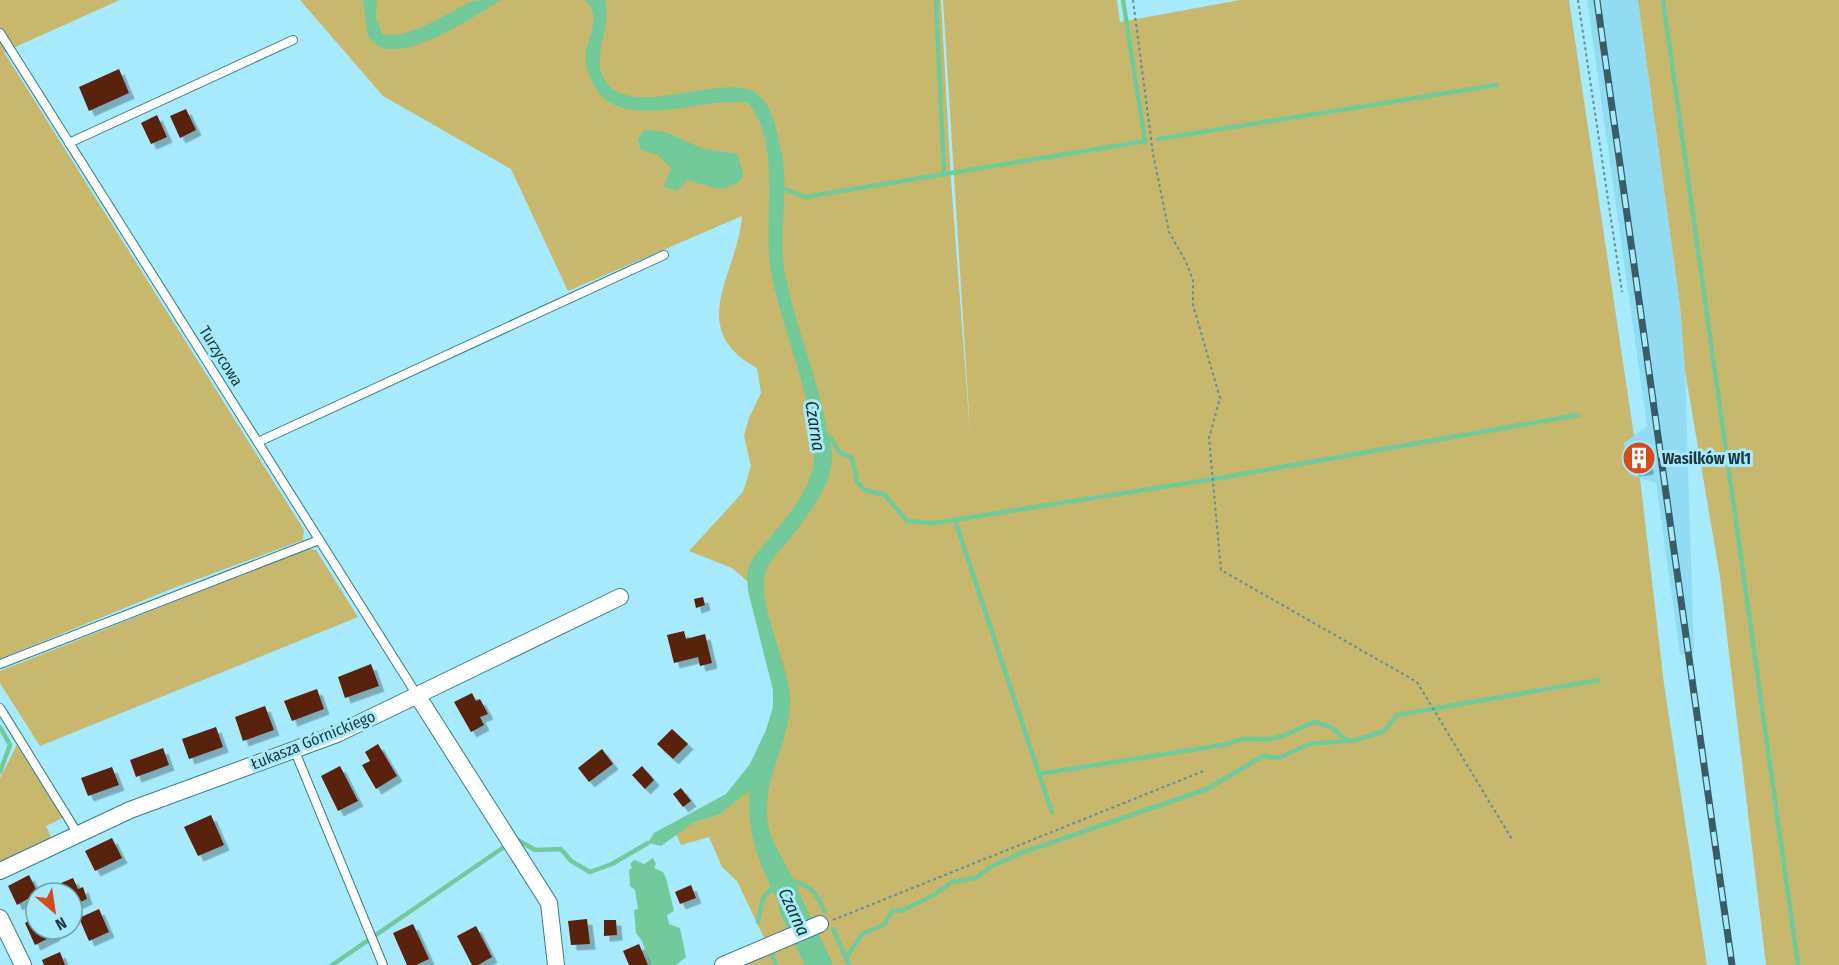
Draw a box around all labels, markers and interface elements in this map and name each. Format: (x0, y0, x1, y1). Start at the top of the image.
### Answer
street label: Turzycowa (195, 323, 247, 390)
water label: Czarna (800, 399, 830, 453)
building icon: Wasilków Wl1 (1621, 440, 1657, 476)
place label: Wasilków Wl1 (1662, 449, 1751, 468)
street label: Łukasza Górnickiego (248, 706, 378, 774)
north arrow (24, 881, 84, 941)
water label: Czarna (773, 885, 815, 939)
text: N (52, 913, 70, 934)

